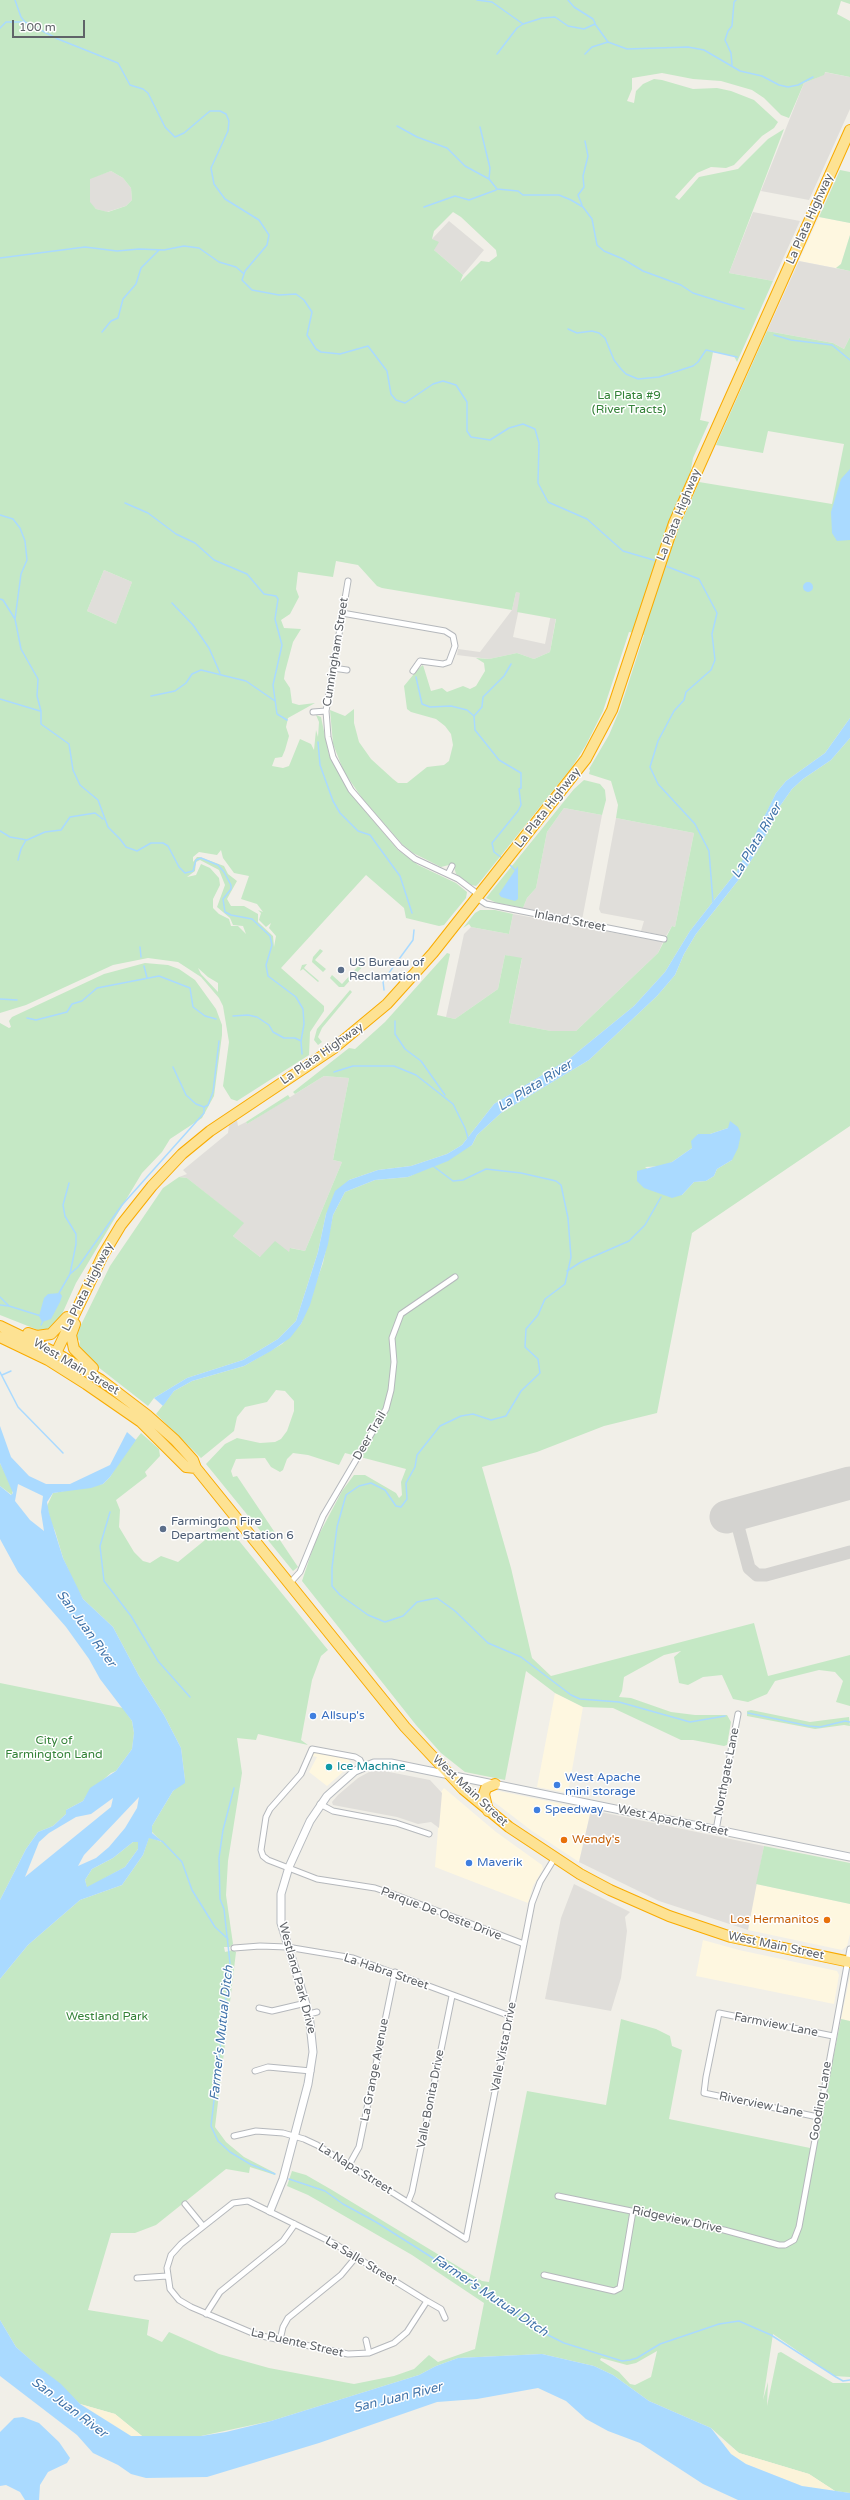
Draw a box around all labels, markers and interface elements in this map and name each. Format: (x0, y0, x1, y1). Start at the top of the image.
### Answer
scale bar (14, 12, 87, 38)
text: 100 m (19, 20, 56, 34)
street label: La Plata Highway (783, 171, 837, 267)
park label: La Plata #9 (River Tracts) (592, 389, 666, 417)
street label: La Plata Highway (654, 467, 704, 563)
street label: Cunningham Street (320, 596, 352, 708)
street label: La Plata Highway (512, 765, 584, 851)
water label: La Plata River (729, 801, 785, 881)
street label: Inland Street (533, 907, 607, 935)
place label: US Bureau of Reclamation (349, 956, 424, 984)
marker: US Bureau of Reclamation (336, 965, 346, 975)
street label: La Plata Highway (278, 1020, 366, 1088)
water label: La Plata River (495, 1057, 575, 1115)
street label: La Plata Highway (59, 1240, 117, 1334)
street label: West Main Street (30, 1336, 122, 1398)
street label: Deer Trail (350, 1409, 390, 1463)
place label: Farmington Fire Department Station 6 (171, 1515, 294, 1543)
marker: Farmington Fire Department Station 6 (158, 1524, 168, 1534)
water label: San Juan River (53, 1588, 119, 1670)
place label: Allsup's (321, 1709, 365, 1723)
marker: Allsup's (308, 1711, 318, 1721)
street label: Northgate Lane (711, 1727, 743, 1817)
park label: City of Farmington Land (5, 1734, 103, 1762)
street label: West Main Street (429, 1752, 511, 1830)
place label: Ice Machine (337, 1760, 406, 1774)
marker: Ice Machine (324, 1762, 334, 1772)
place label: West Apache mini storage (565, 1771, 640, 1799)
marker: West Apache mini storage (552, 1780, 562, 1790)
street label: West Apache Street (616, 1802, 730, 1840)
place label: Speedway (545, 1803, 604, 1817)
marker: Speedway (532, 1805, 542, 1815)
place label: Wendy's (572, 1833, 620, 1847)
marker: Wendy's (559, 1835, 569, 1845)
place label: Maverik (477, 1856, 522, 1870)
marker: Maverik (464, 1858, 474, 1868)
street label: Parque De Oeste Drive (378, 1884, 504, 1944)
place label: Los Hermanitos (730, 1913, 819, 1927)
marker: Los Hermanitos (822, 1915, 832, 1925)
street label: Westland Park Drive (275, 1921, 319, 2035)
street label: West Main Street (727, 1929, 825, 1963)
street label: La Habra Street (342, 1951, 430, 1993)
water label: Farmer's Mutual Ditch (207, 1965, 237, 2101)
street label: Valle Vista Drive (488, 2001, 520, 2093)
park label: Westland Park (66, 2010, 148, 2024)
street label: Farmview Lane (733, 2010, 819, 2040)
street label: La Grange Avenue (358, 2017, 392, 2123)
street label: Valle Bonita Drive (414, 2048, 448, 2150)
street label: Gooding Lane (807, 2060, 835, 2142)
street label: Riverview Lane (718, 2089, 804, 2121)
street label: La Napa Street (315, 2140, 395, 2198)
street label: Ridgeview Drive (631, 2203, 723, 2237)
street label: La Salle Street (323, 2234, 399, 2288)
water label: Farmer's Mutual Ditch (429, 2252, 551, 2340)
street label: La Puente Street (249, 2325, 345, 2361)
water label: San Juan River (28, 2374, 110, 2442)
water label: San Juan River (352, 2379, 444, 2417)

